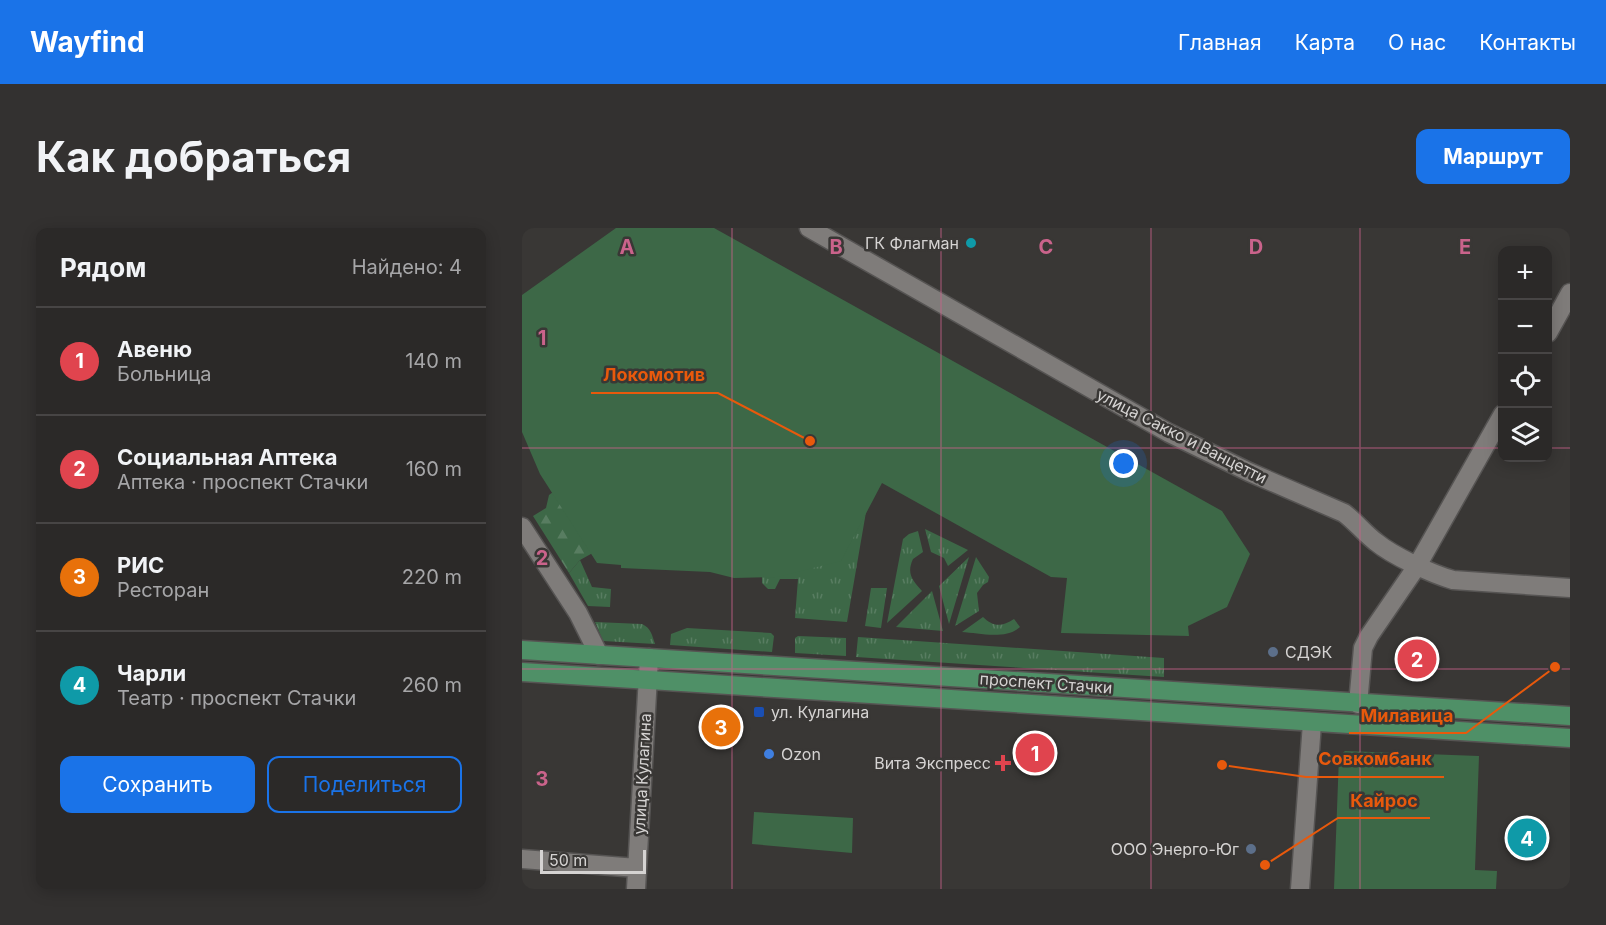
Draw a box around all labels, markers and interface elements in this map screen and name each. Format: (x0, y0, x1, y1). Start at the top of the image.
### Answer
text: Wayfind (30, 25, 145, 59)
text: Главная (1178, 30, 1262, 55)
text: Карта (1295, 30, 1355, 55)
text: О нас (1388, 30, 1446, 55)
text: Контакты (1479, 30, 1576, 55)
button: Маршрут (1416, 129, 1570, 184)
text: Как добраться (36, 131, 351, 182)
place label: ГК Флагман (865, 233, 959, 253)
text: A (620, 235, 635, 259)
text: B (829, 235, 843, 259)
text: C (1039, 235, 1053, 259)
text: D (1249, 235, 1263, 259)
text: E (1459, 235, 1471, 259)
marker: ГК Флагман (964, 236, 978, 250)
map controls (1498, 246, 1552, 462)
button: + (1498, 246, 1552, 300)
text: Рядом (60, 252, 146, 283)
text: Найдено: 4 (352, 255, 462, 279)
button: − (1498, 300, 1552, 354)
text: 1 (538, 326, 546, 350)
text: Авеню (117, 336, 192, 362)
text: 1 (75, 349, 84, 373)
text: 140 m (405, 349, 462, 373)
button: locate (1498, 354, 1552, 408)
callout: Локомотив (591, 357, 718, 393)
text: Больница (117, 362, 211, 386)
text: Локомотив (603, 364, 705, 385)
street label: улица Сакко и Ванцетти (1094, 384, 1270, 488)
button: layers (1498, 408, 1552, 462)
text: Социальная Аптека (117, 444, 338, 470)
your location (1109, 449, 1138, 478)
text: 2 (73, 457, 86, 481)
text: 160 m (406, 457, 462, 481)
text: Аптека · проспект Стачки (117, 470, 368, 494)
text: 2 (536, 546, 548, 570)
text: РИС (117, 552, 164, 578)
text: 3 (73, 565, 86, 589)
text: 220 m (402, 565, 462, 589)
text: Ресторан (117, 578, 209, 602)
pin: 2 (1398, 636, 1436, 682)
place label: СДЭК (1285, 642, 1332, 662)
marker: СДЭК (1266, 645, 1280, 659)
text: Чарли (117, 660, 186, 686)
street label: проспект Стачки (979, 668, 1113, 698)
text: 4 (73, 673, 86, 697)
text: 260 m (402, 673, 462, 697)
text: Театр · проспект Стачки (117, 686, 356, 710)
callout: Милавица (1349, 697, 1466, 733)
place label: ул. Кулагина (771, 702, 869, 722)
pin: 3 (702, 704, 740, 750)
marker: ул. Кулагина (752, 705, 766, 719)
text: Милавица (1360, 705, 1454, 726)
street label: улица Кулагина (629, 713, 655, 835)
pin: 1 (1016, 730, 1054, 776)
callout: Совкомбанк (1306, 741, 1444, 777)
place label: Ozon (781, 744, 821, 764)
marker: Ozon (762, 747, 776, 761)
text: Совкомбанк (1318, 748, 1432, 769)
place label: Вита Экспресс (874, 753, 991, 773)
button: Сохранить (60, 756, 255, 813)
button: Поделиться (267, 756, 462, 813)
marker: Вита Экспресс (996, 756, 1010, 770)
text: 3 (536, 767, 548, 791)
callout: Кайрос (1338, 782, 1430, 818)
text: Кайрос (1350, 790, 1418, 811)
pin: 4 (1508, 816, 1546, 860)
place label: ООО Энерго-Юг (1111, 839, 1239, 859)
marker: ООО Энерго-Юг (1244, 842, 1258, 856)
scale bar (540, 847, 646, 874)
text: 50 m (549, 850, 587, 870)

